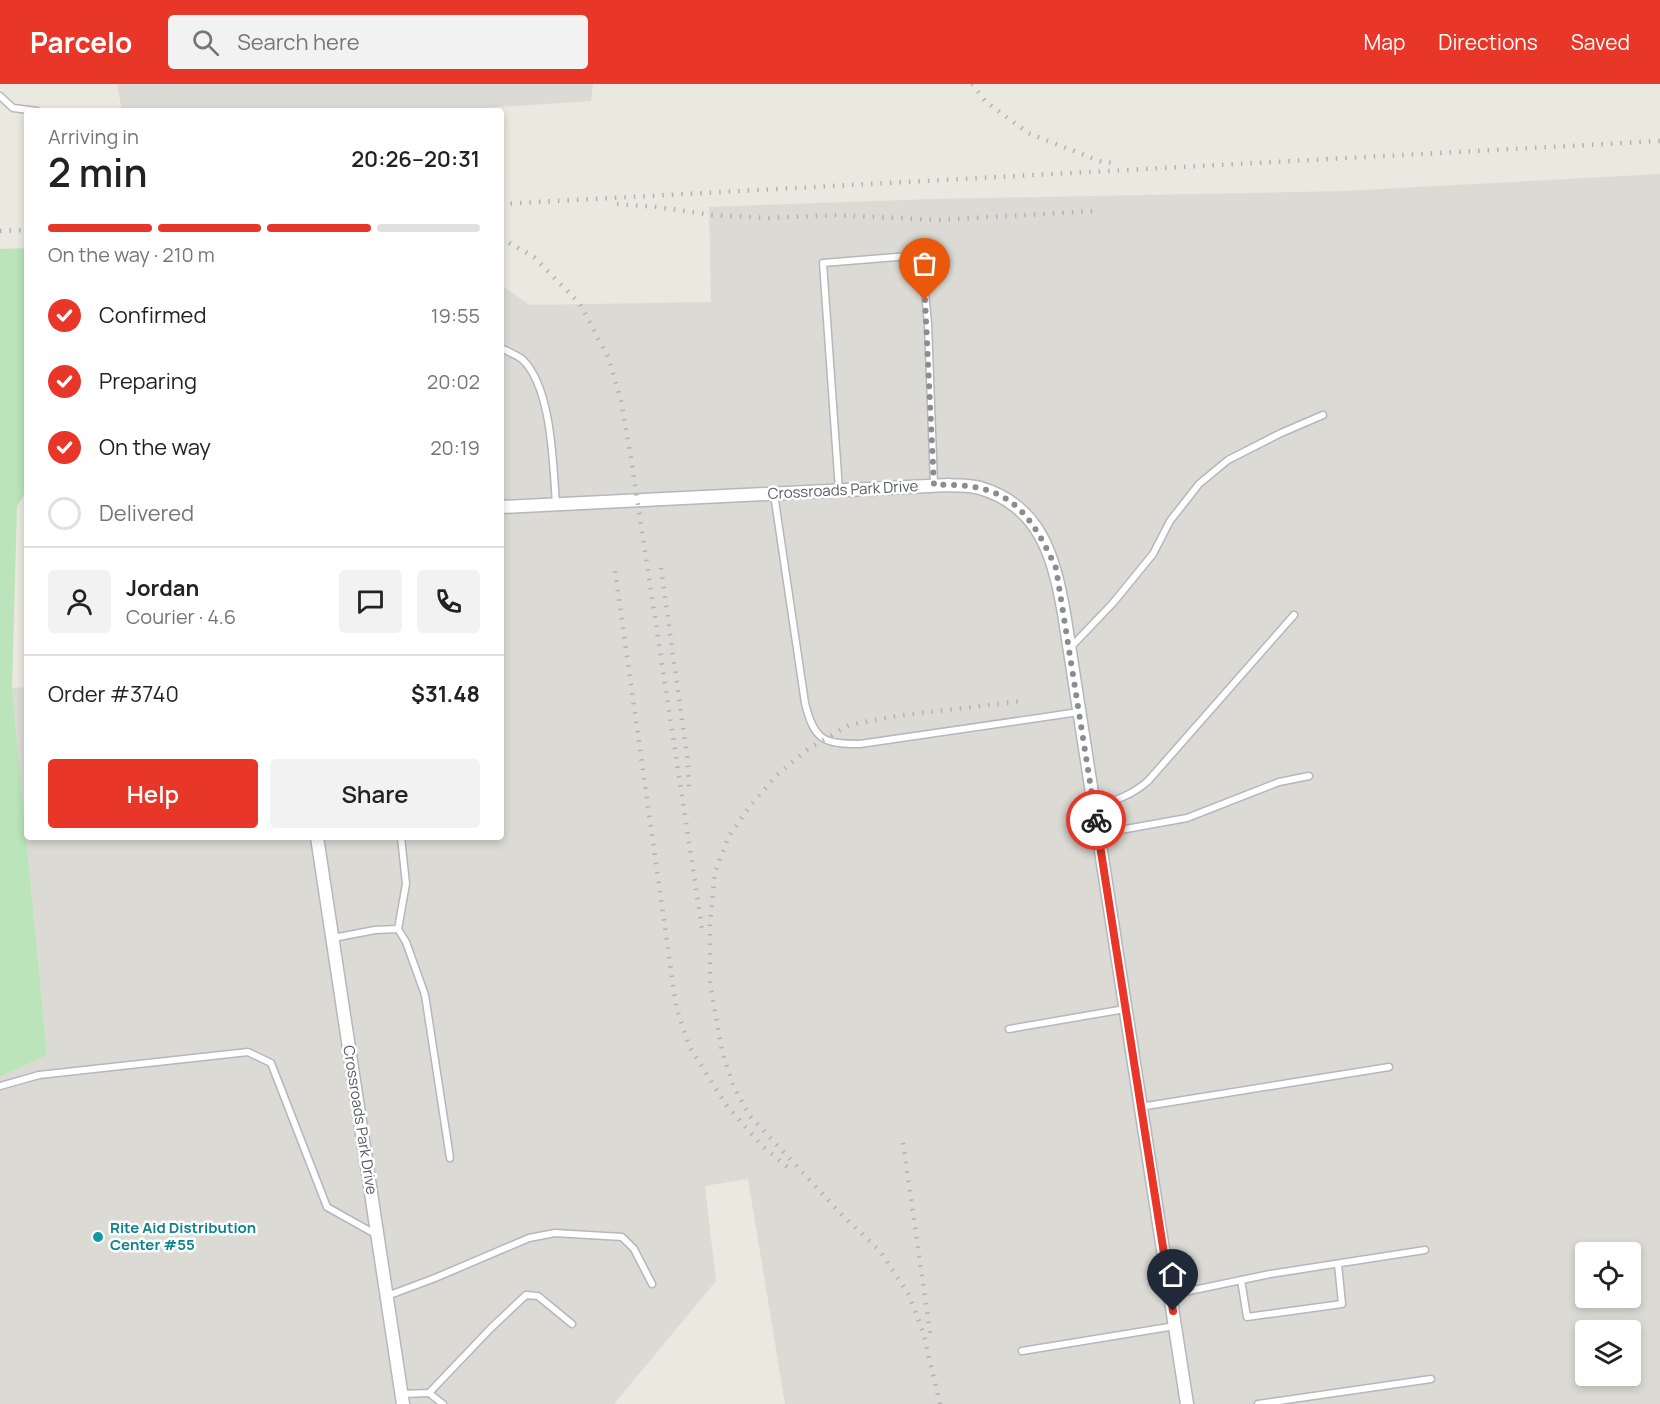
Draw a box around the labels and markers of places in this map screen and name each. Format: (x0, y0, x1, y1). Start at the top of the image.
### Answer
pin (899, 238, 950, 300)
place label: Rite Aid Distribution Center #55 (110, 1217, 256, 1255)
marker: Rite Aid Distribution Center #55 (91, 1230, 105, 1244)
pin (1147, 1249, 1198, 1311)

